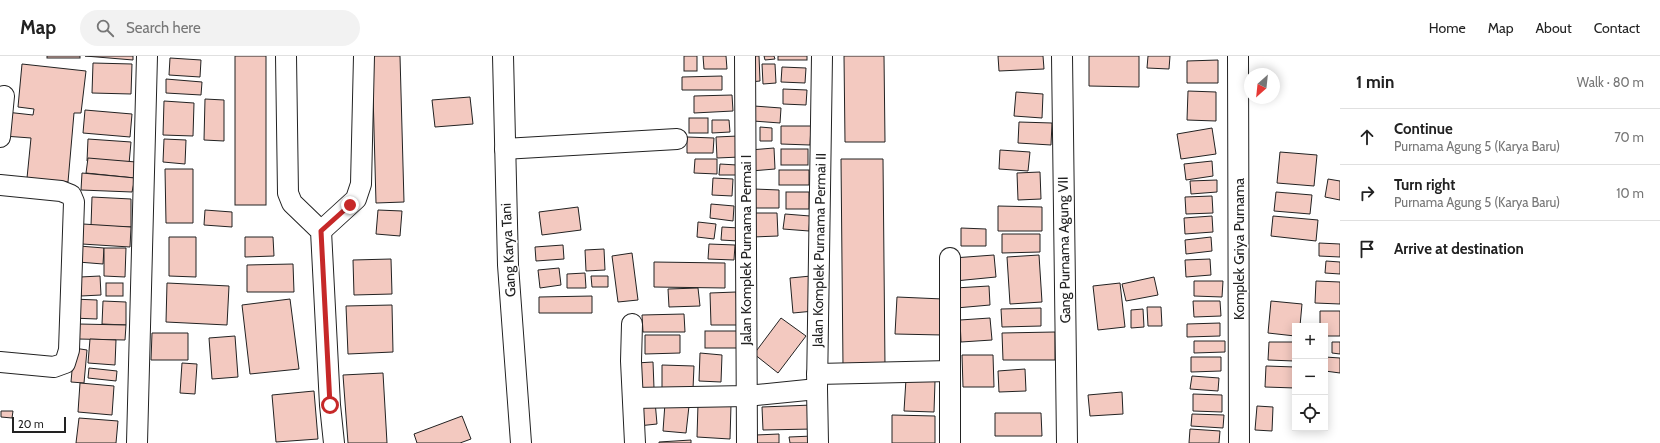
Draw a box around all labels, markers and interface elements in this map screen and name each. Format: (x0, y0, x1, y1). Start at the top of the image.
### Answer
search box (80, 10, 360, 46)
text: Map (20, 16, 56, 39)
icon: search (94, 17, 116, 39)
text: Search here (126, 19, 201, 37)
text: Home (1429, 19, 1466, 37)
text: Map (1488, 19, 1513, 37)
text: About (1535, 19, 1572, 37)
text: Contact (1594, 19, 1640, 37)
north arrow (1244, 68, 1280, 104)
text: 1 min (1356, 72, 1394, 92)
text: Walk · 80 m (1577, 74, 1644, 90)
text: Continue (1394, 120, 1453, 138)
icon: ahead (1356, 126, 1378, 148)
text: 70 m (1614, 129, 1644, 145)
text: Purnama Agung 5 (Karya Baru) (1394, 138, 1560, 154)
street label: Jalan Komplek Purnama Permai II (808, 153, 830, 348)
street label: Jalan Komplek Purnama Permai I (737, 155, 755, 346)
street label: Gang Purnama Agung VII (1054, 176, 1074, 324)
text: Turn right (1394, 176, 1455, 194)
street label: Komplek Griya Purnama (1230, 178, 1248, 320)
icon: right (1356, 182, 1378, 204)
text: 10 m (1616, 185, 1644, 201)
text: Purnama Agung 5 (Karya Baru) (1394, 194, 1560, 210)
route end (341, 196, 359, 214)
street label: Gang Karya Tani (497, 203, 519, 297)
icon: arrive (1356, 238, 1378, 260)
text: Arrive at destination (1394, 240, 1524, 258)
map controls (1292, 323, 1328, 431)
button: + (1292, 323, 1328, 359)
button: − (1292, 359, 1328, 395)
button: locate (1292, 395, 1328, 431)
route start (321, 396, 339, 414)
scale bar (12, 415, 66, 434)
text: 20 m (18, 417, 44, 431)

